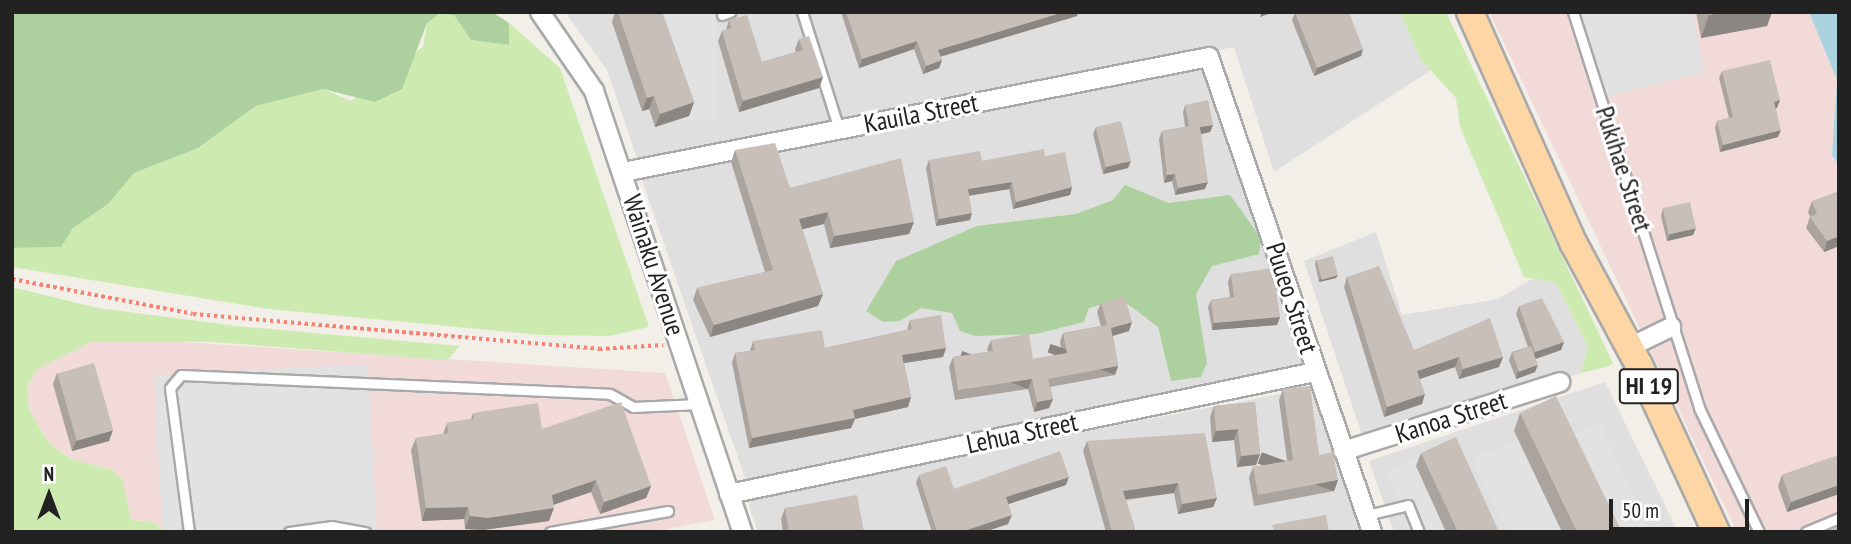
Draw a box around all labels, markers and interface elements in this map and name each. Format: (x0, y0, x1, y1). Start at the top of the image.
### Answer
street label: Kauila Street (861, 87, 981, 139)
street label: Pukihae Street (1589, 102, 1659, 236)
street label: Wainaku Avenue (616, 190, 692, 340)
street label: Puueo Street (1259, 239, 1325, 357)
road number: HI 19 (1618, 366, 1680, 407)
street label: Kanoa Street (1391, 384, 1511, 450)
street label: Lehua Street (964, 406, 1080, 460)
north arrow (14, 460, 84, 530)
text: N (44, 462, 54, 486)
scale bar (1613, 484, 1753, 528)
text: 50 m (1622, 497, 1659, 524)

